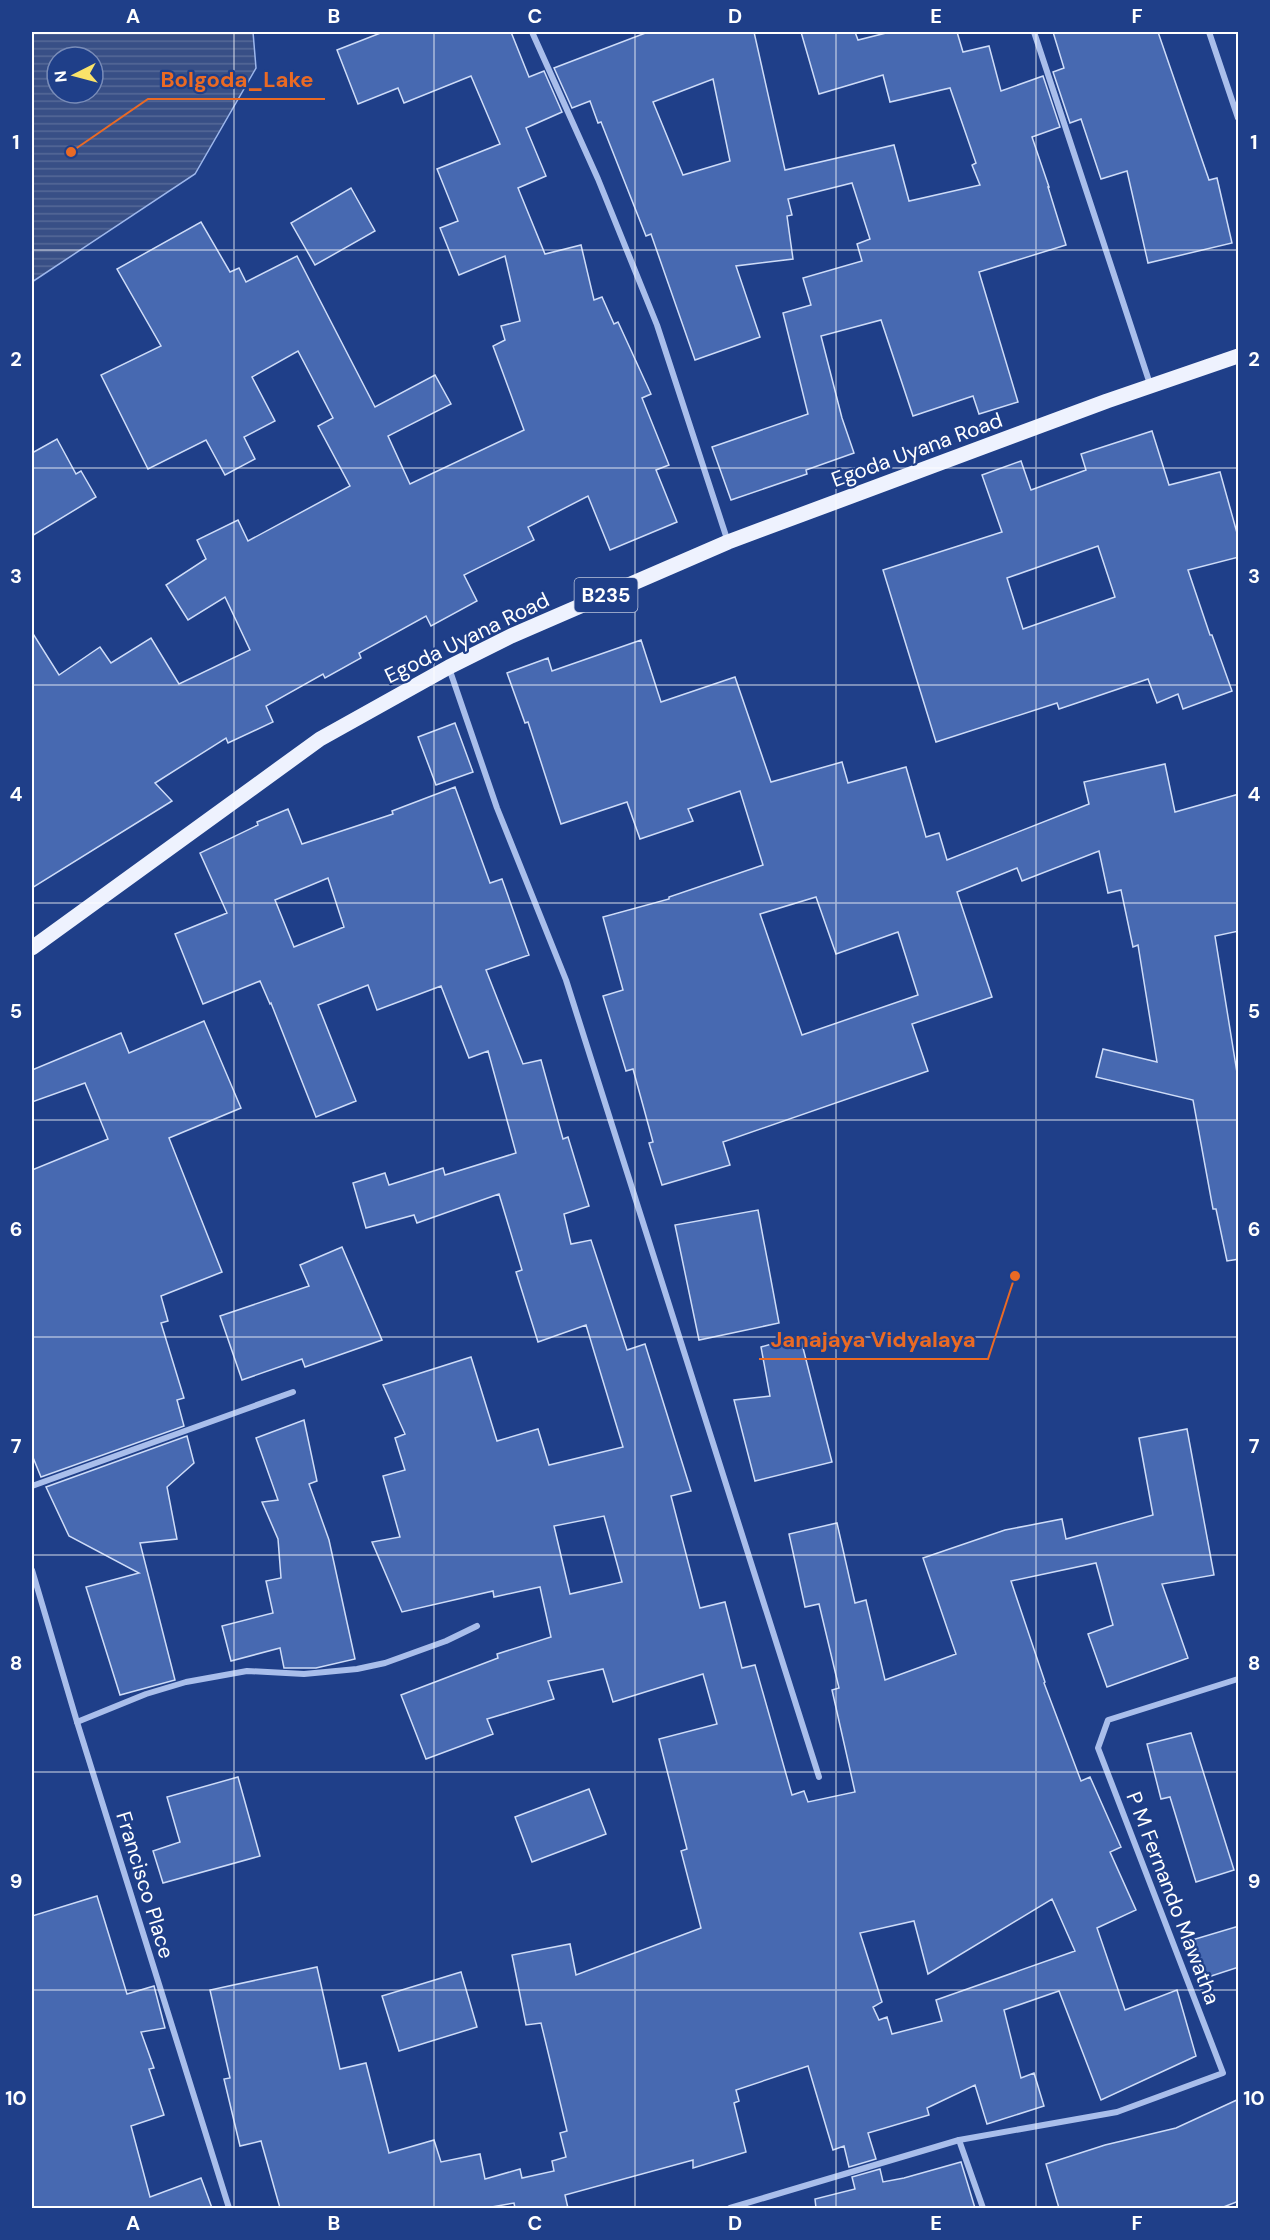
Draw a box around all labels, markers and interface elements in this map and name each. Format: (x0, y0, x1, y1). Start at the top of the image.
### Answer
text: A (126, 3, 140, 29)
text: B (328, 3, 340, 29)
text: C (528, 3, 542, 29)
text: D (728, 3, 742, 29)
text: E (930, 3, 942, 29)
text: F (1131, 3, 1143, 29)
north arrow (45, 45, 105, 105)
callout: Bolgoda_Lake (148, 59, 325, 99)
text: Bolgoda_Lake (161, 65, 313, 94)
text: N (50, 70, 72, 83)
text: 1 (12, 129, 20, 155)
text: 1 (1250, 129, 1258, 155)
text: 2 (10, 346, 22, 372)
text: 2 (1248, 346, 1260, 372)
street label: Egoda Uyana Road (828, 406, 1006, 494)
text: 3 (10, 563, 22, 589)
text: 3 (1248, 563, 1260, 589)
road number: B235 (574, 578, 638, 612)
street label: Egoda Uyana Road (380, 586, 554, 690)
text: 4 (10, 781, 23, 807)
text: 4 (1248, 781, 1261, 807)
text: 5 (10, 998, 22, 1024)
text: 5 (1248, 998, 1260, 1024)
text: 6 (10, 1216, 22, 1242)
text: 6 (1248, 1216, 1260, 1242)
callout: Janajaya Vidyalaya (759, 1319, 988, 1359)
text: Janajaya Vidyalaya (770, 1325, 976, 1354)
text: 7 (11, 1433, 22, 1459)
text: 7 (1249, 1433, 1260, 1459)
text: 8 (10, 1650, 22, 1676)
text: 8 (1248, 1650, 1260, 1676)
street label: P M Fernando Mawatha (1120, 1788, 1226, 2008)
street label: Francisco Place (109, 1808, 181, 1962)
text: 9 (10, 1868, 22, 1894)
text: 9 (1248, 1868, 1260, 1894)
text: 10 (5, 2085, 27, 2111)
text: 10 (1243, 2085, 1265, 2111)
text: A (126, 2210, 140, 2236)
text: B (328, 2210, 340, 2236)
text: C (528, 2210, 542, 2236)
text: D (728, 2210, 742, 2236)
text: E (930, 2210, 942, 2236)
text: F (1131, 2210, 1143, 2236)

